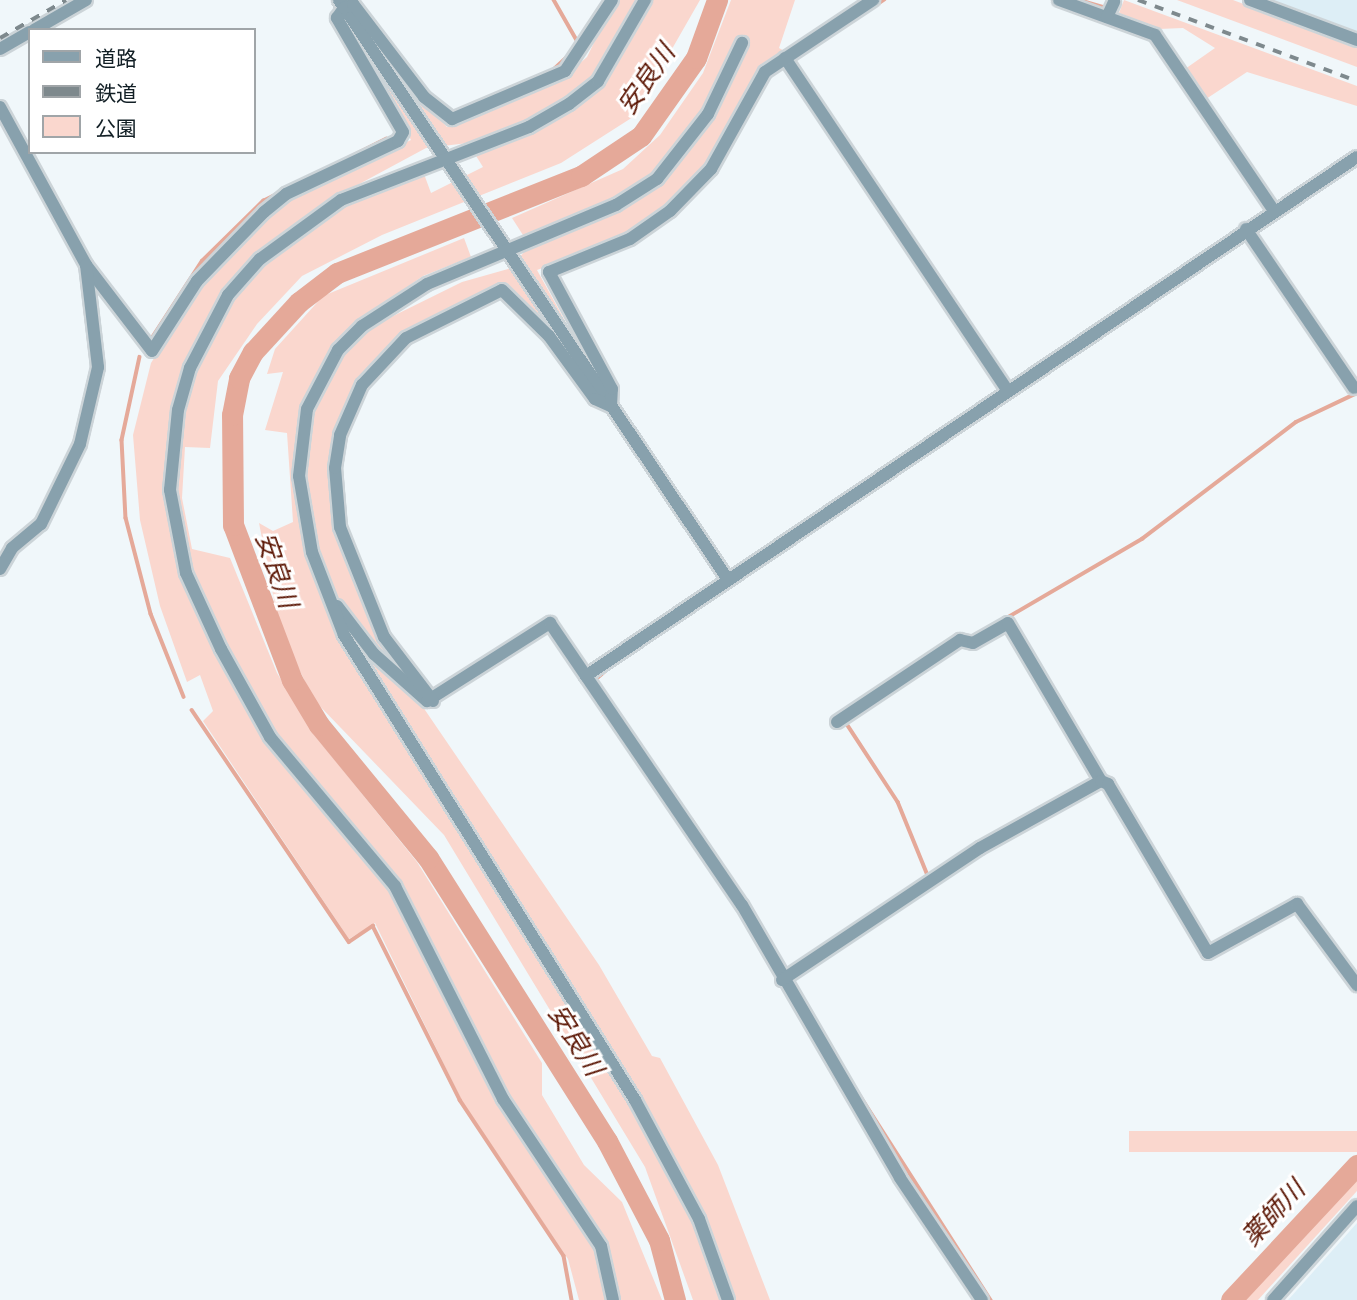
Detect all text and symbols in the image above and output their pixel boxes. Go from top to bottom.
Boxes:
legend [28,28,256,154]
water label: 安良川 [611,38,681,120]
text: 道路 [95,46,137,71]
text: 鉄道 [95,81,137,106]
text: 公園 [95,116,137,141]
water label: 安良川 [250,528,304,612]
water label: 安良川 [542,999,610,1081]
water label: 薬師川 [1235,1174,1311,1252]

